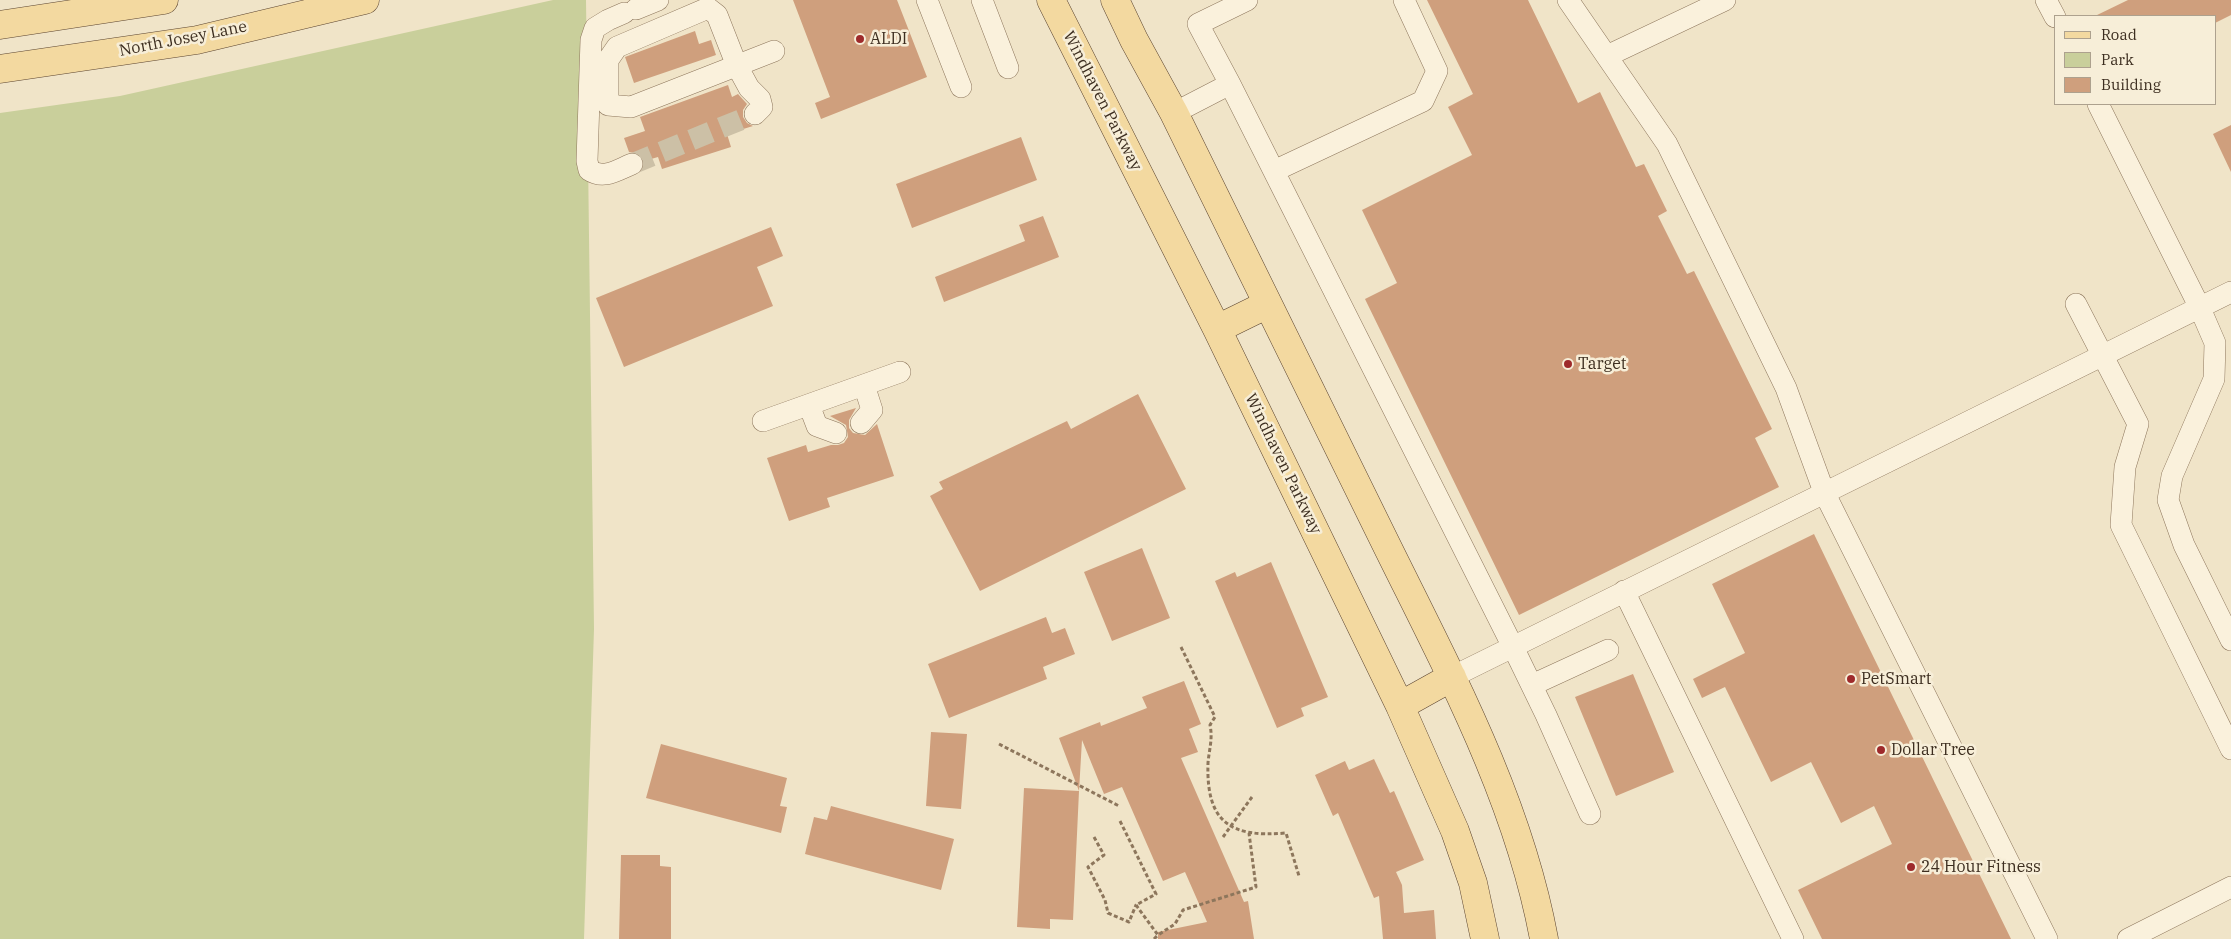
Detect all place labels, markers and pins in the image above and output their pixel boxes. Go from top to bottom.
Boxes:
place label: ALDI [870,29,907,49]
marker: ALDI [854,33,866,45]
place label: Target [1578,354,1626,374]
marker: Target [1562,358,1574,370]
place label: PetSmart [1861,669,1932,689]
marker: PetSmart [1845,673,1857,685]
place label: Dollar Tree [1891,740,1975,760]
marker: Dollar Tree [1875,744,1887,756]
place label: 24 Hour Fitness [1921,857,2041,877]
marker: 24 Hour Fitness [1905,861,1917,873]

